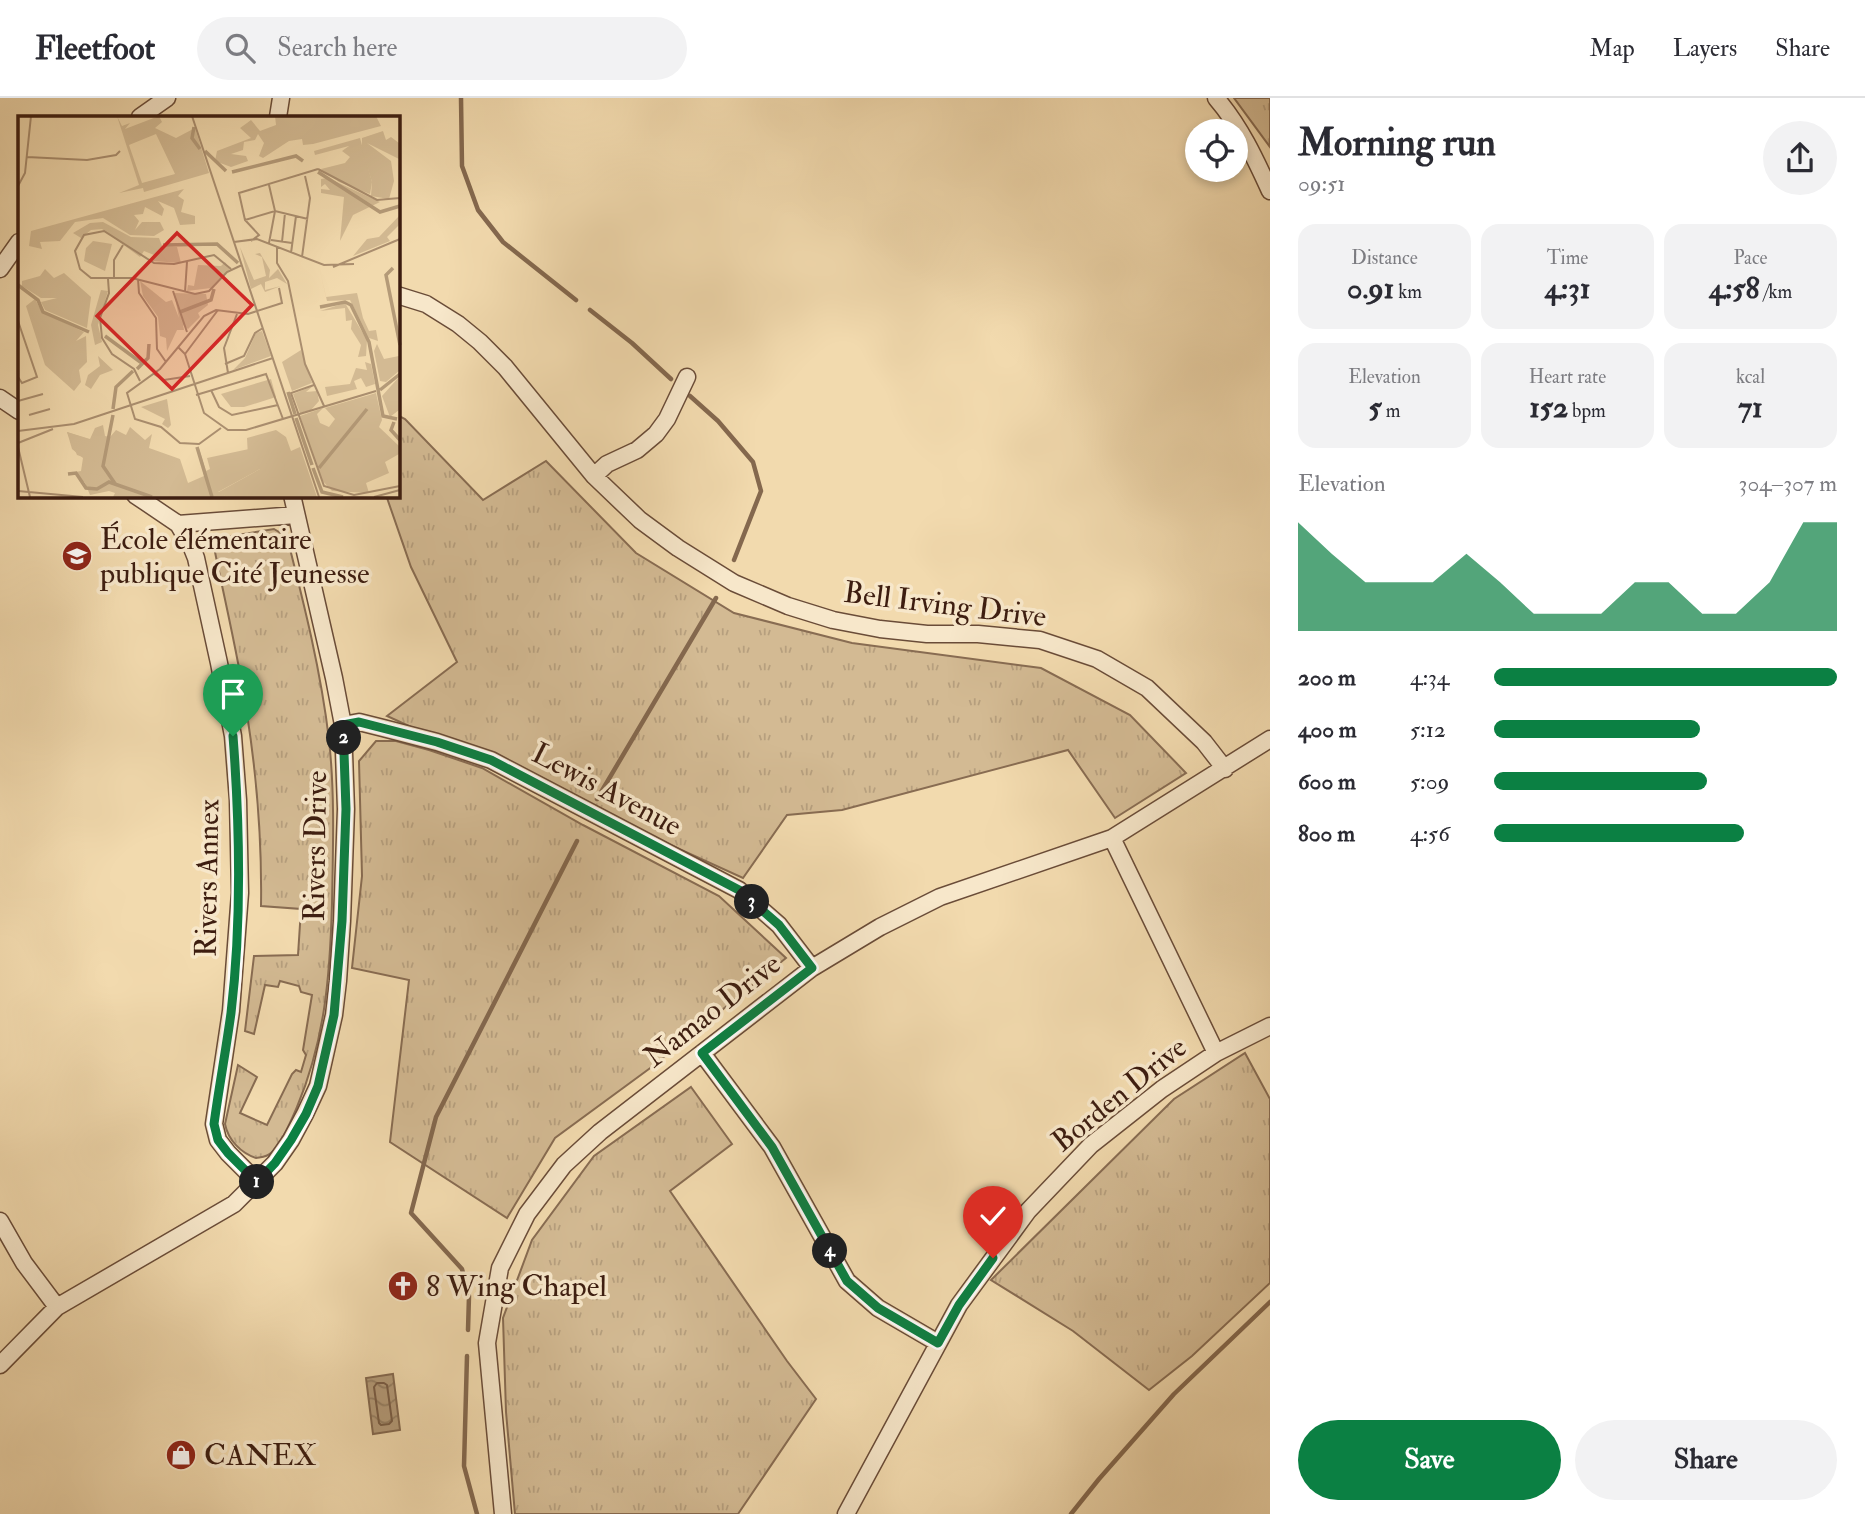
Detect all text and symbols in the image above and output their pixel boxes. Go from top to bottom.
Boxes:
search box [197,17,687,80]
text: Fleetfoot [35,28,155,69]
icon: search [221,29,259,67]
text: Search here [277,32,397,64]
text: Map [1590,33,1635,64]
text: Layers [1673,33,1737,64]
text: Share [1775,33,1830,64]
inset map [18,116,399,497]
map controls [1185,119,1248,182]
button: locate [1185,119,1248,182]
text: Morning run [1298,119,1496,167]
button: share [1763,121,1837,195]
text: 09:51 [1298,169,1346,198]
text: Distance [1351,246,1418,270]
text: Time [1547,246,1588,270]
text: Pace [1733,246,1768,270]
text: 0.91 [1347,270,1394,307]
text: 4:31 [1545,270,1590,307]
text: 4:58 [1709,270,1760,307]
text: km [1394,280,1422,304]
text: /km [1760,280,1792,304]
text: Elevation [1348,365,1421,389]
text: Heart rate [1529,365,1606,389]
text: kcal [1736,365,1765,389]
text: 5 [1369,389,1382,426]
text: 152 [1529,389,1568,426]
text: 71 [1738,389,1763,426]
text: m [1382,399,1400,423]
text: bpm [1568,399,1606,423]
text: Elevation [1298,469,1386,498]
text: 304–307 m [1739,469,1837,498]
place label: École élémentaire publique Cité Jeunesse [99,520,370,592]
school or university icon: École élémentaire publique Cité Jeunesse [60,539,94,573]
street label: Bell Irving Drive [842,574,1048,635]
text: 200 m [1298,663,1356,692]
text: 4:34 [1410,663,1449,692]
pin [203,664,263,736]
icon: arrive [214,675,252,713]
text: 400 m [1298,715,1357,744]
text: 5:12 [1410,715,1446,744]
pin: 2 [326,720,362,756]
text: 2 [339,725,348,749]
street label: Lewis Avenue [526,735,688,844]
text: 600 m [1298,767,1356,796]
text: 5:09 [1410,767,1449,796]
street label: Rivers Drive [296,770,335,922]
street label: Rivers Annex [188,799,227,957]
text: 800 m [1298,819,1355,848]
text: 4:56 [1410,819,1450,848]
pin: 3 [734,884,770,920]
text: 3 [748,889,755,913]
street label: Namao Drive [636,945,788,1075]
street label: Borden Drive [1044,1029,1194,1160]
pin: 1 [240,1164,274,1200]
text: 1 [253,1169,260,1193]
pin [963,1186,1023,1258]
icon: check [974,1197,1012,1235]
pin: 4 [812,1234,848,1268]
text: 4 [824,1238,835,1262]
place label: 8 Wing Chapel [426,1268,607,1305]
church icon: 8 Wing Chapel [386,1269,420,1303]
button: Save [1298,1420,1561,1500]
button: Share [1575,1420,1837,1500]
place label: CANEX [204,1437,317,1474]
shop icon: CANEX [164,1438,198,1472]

